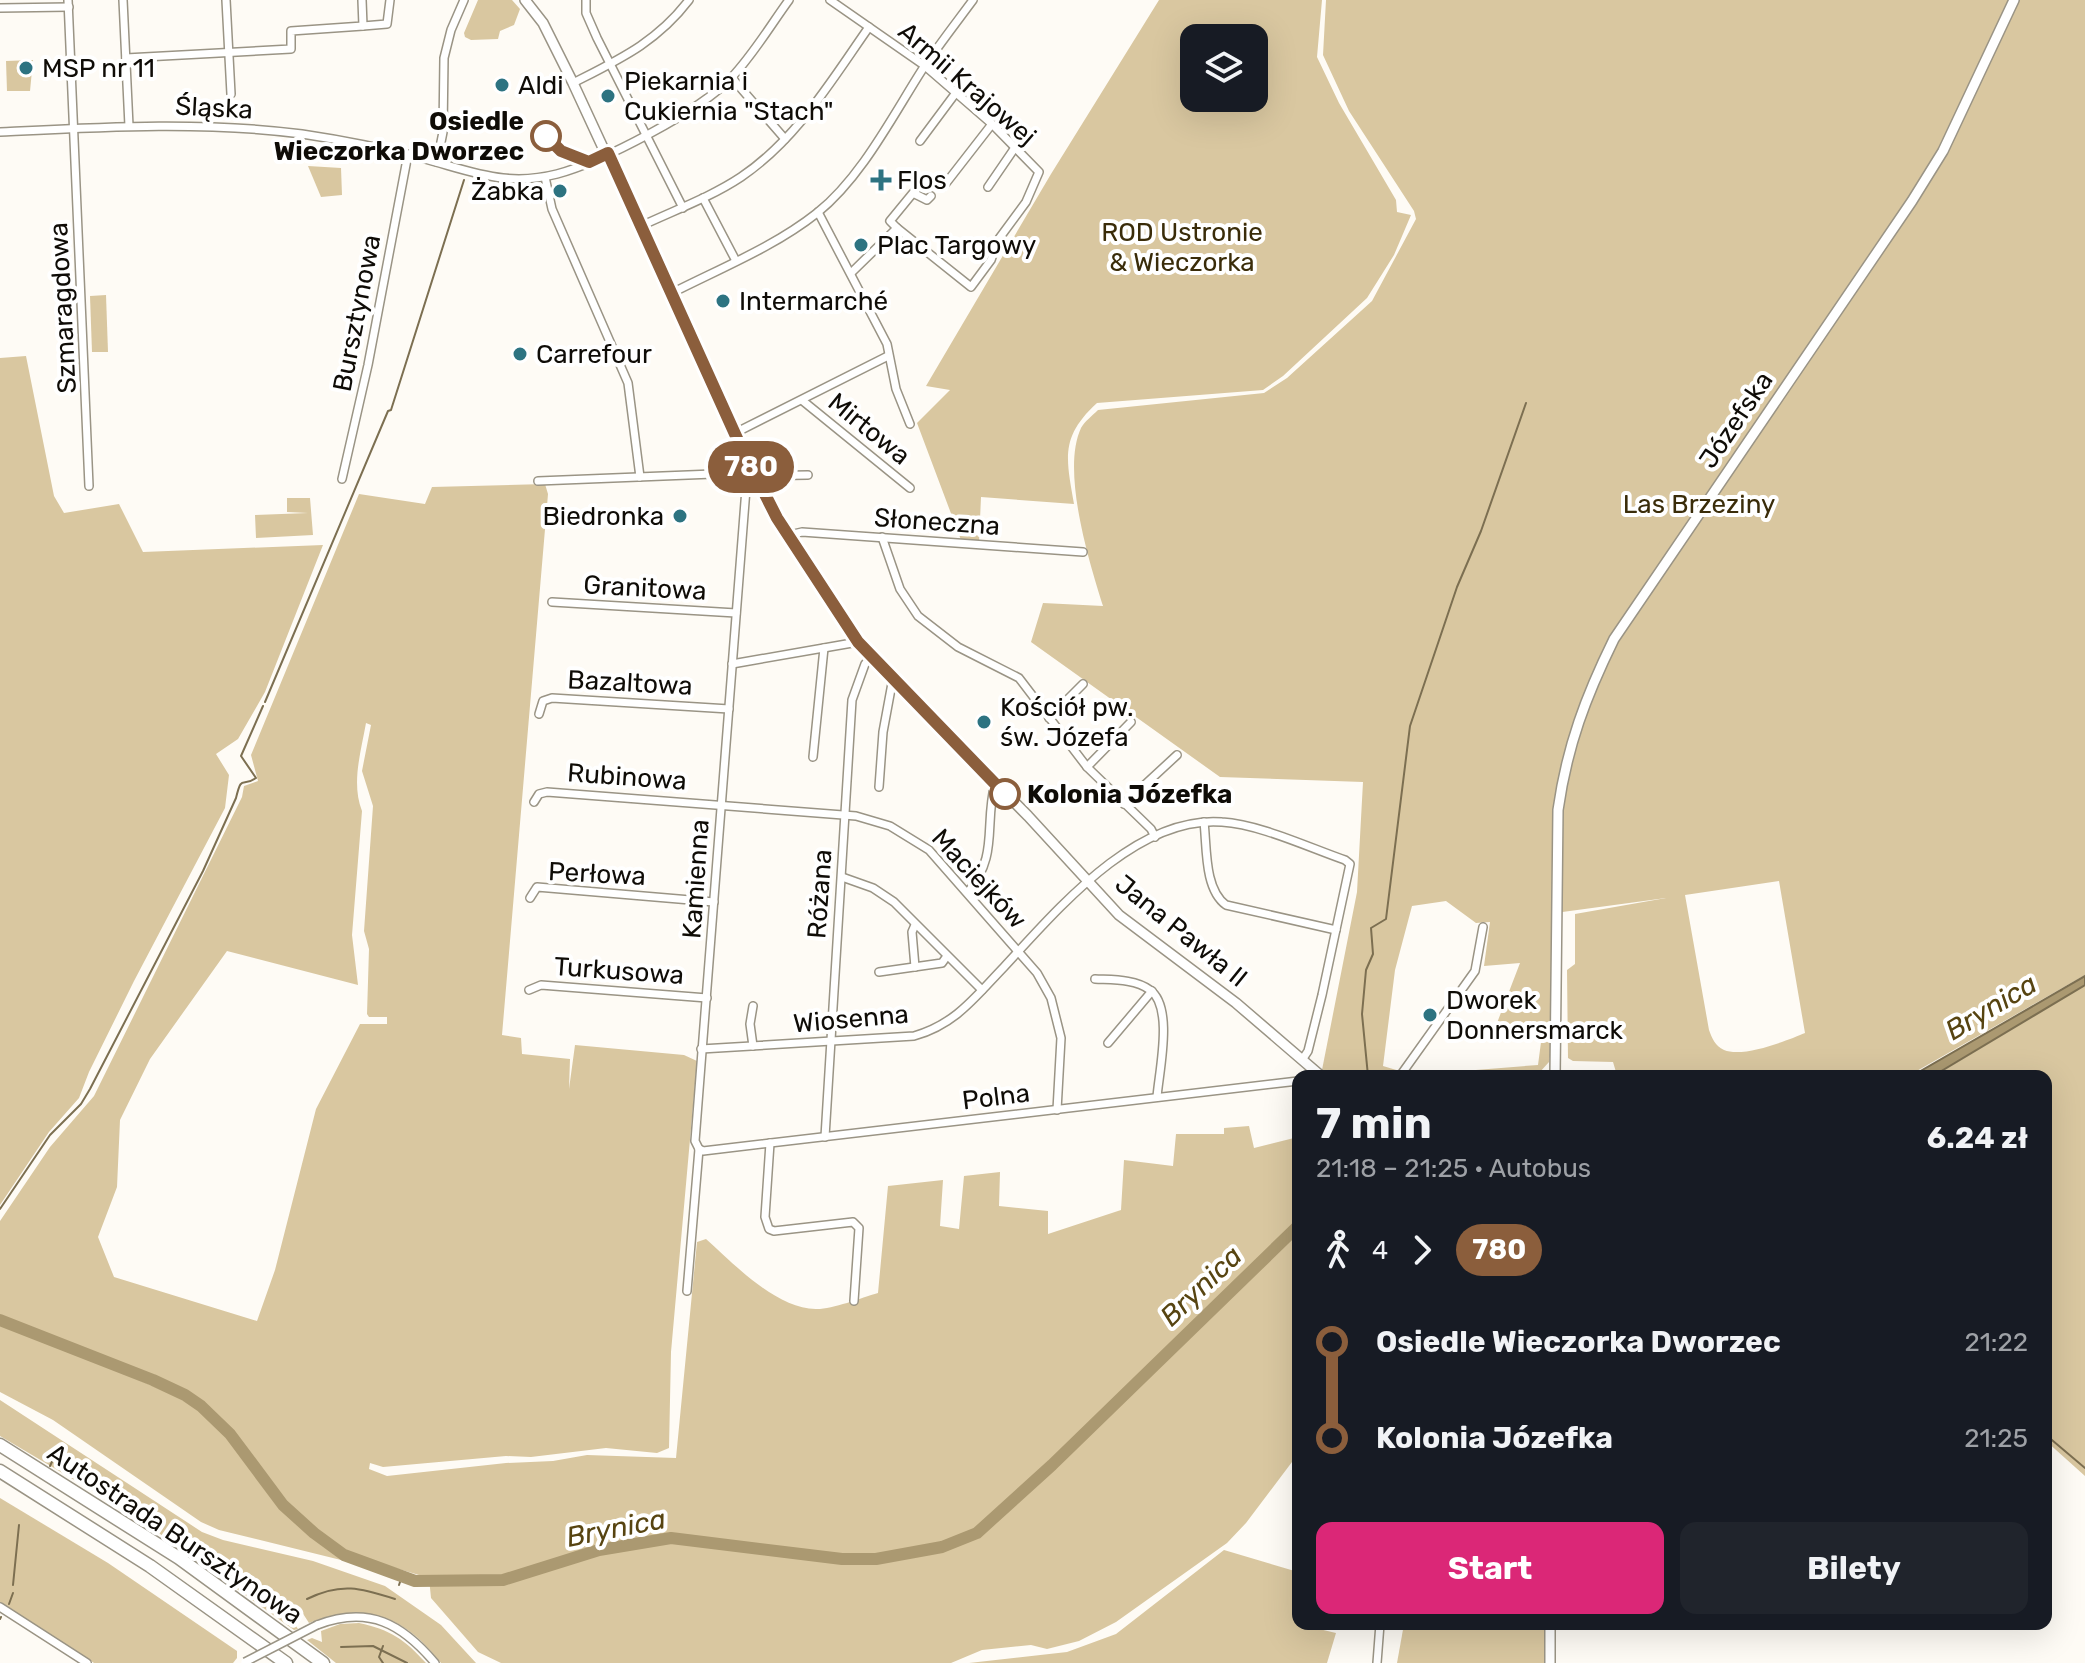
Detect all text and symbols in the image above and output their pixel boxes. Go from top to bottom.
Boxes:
street label: Armii Krajowej [892,16,1042,152]
map controls [1180,24,1268,112]
button: layers [1180,24,1268,112]
place label: MSP nr 11 [42,53,155,84]
marker: MSP nr 11 [17,59,35,77]
place label: Piekarnia i Cukiernia "Stach" [624,66,833,127]
place label: Aldi [518,70,564,101]
marker: Aldi [493,76,511,94]
marker: Piekarnia i Cukiernia "Stach" [599,87,617,105]
street label: Śląska [174,90,254,126]
place label: Osiedle Wieczorka Dworzec [274,106,524,167]
marker: Osiedle Wieczorka Dworzec [531,121,561,151]
place label: Flos [897,165,947,196]
marker: Flos [872,171,890,189]
place label: Żabka [471,176,544,207]
marker: Żabka [551,182,569,200]
park label: ROD Ustronie & Wieczorka [1101,217,1263,278]
street label: Szmaragdowa [43,222,83,394]
place label: Plac Targowy [877,230,1036,261]
street label: Bursztynowa [327,232,387,394]
marker: Plac Targowy [852,236,870,254]
place label: Intermarché [739,286,888,317]
marker: Intermarché [714,292,732,310]
place label: Carrefour [536,339,652,370]
marker: Carrefour [511,345,529,363]
street label: Józefska [1693,366,1779,474]
street label: Mirtowa [822,387,916,471]
line badge: 780 [705,441,797,493]
text: 780 [724,450,778,483]
park label: Las Brzeziny [1623,489,1775,520]
place label: Biedronka [543,501,664,532]
street label: Słoneczna [873,502,1001,542]
marker: Biedronka [671,507,689,525]
street label: Granitowa [583,569,707,607]
street label: Bazaltowa [567,664,693,702]
place label: Kościół pw. św. Józefa [1000,692,1134,753]
marker: Kościół pw. św. Józefa [975,713,993,731]
street label: Rubinowa [566,757,688,797]
marker: Kolonia Józefka [990,779,1020,809]
place label: Kolonia Józefka [1027,779,1232,810]
street label: Kamienna [676,818,716,940]
street label: Maciejków [925,823,1033,935]
street label: Różana [801,848,839,940]
street label: Perłowa [547,856,647,892]
street label: Jana Pawła II [1109,868,1253,994]
street label: Turkusowa [553,951,685,991]
water label: Brynica [1939,967,2043,1047]
place label: Dworek Donnersmarck [1446,985,1623,1046]
street label: Wiosenna [792,999,910,1039]
marker: Dworek Donnersmarck [1421,1006,1439,1024]
street label: Polna [960,1077,1032,1117]
text: 7 min [1316,1097,1432,1149]
text: 6.24 zł [1927,1120,2028,1156]
text: 21:18 – 21:25 · Autobus [1316,1153,1591,1184]
icon: walk [1316,1228,1360,1272]
icon: forward [1400,1228,1444,1272]
text: 780 [1472,1233,1526,1266]
text: 4 [1372,1235,1388,1266]
water label: Brynica [1153,1239,1249,1333]
text: Osiedle Wieczorka Dworzec [1376,1324,1781,1360]
text: 21:22 [1964,1327,2028,1358]
text: Kolonia Józefka [1376,1420,1613,1456]
text: 21:25 [1964,1423,2028,1454]
street label: Autostrada Bursztynowa [42,1437,308,1631]
water label: Brynica [563,1502,669,1554]
button: Start [1316,1522,1664,1614]
button: Bilety [1680,1522,2028,1614]

